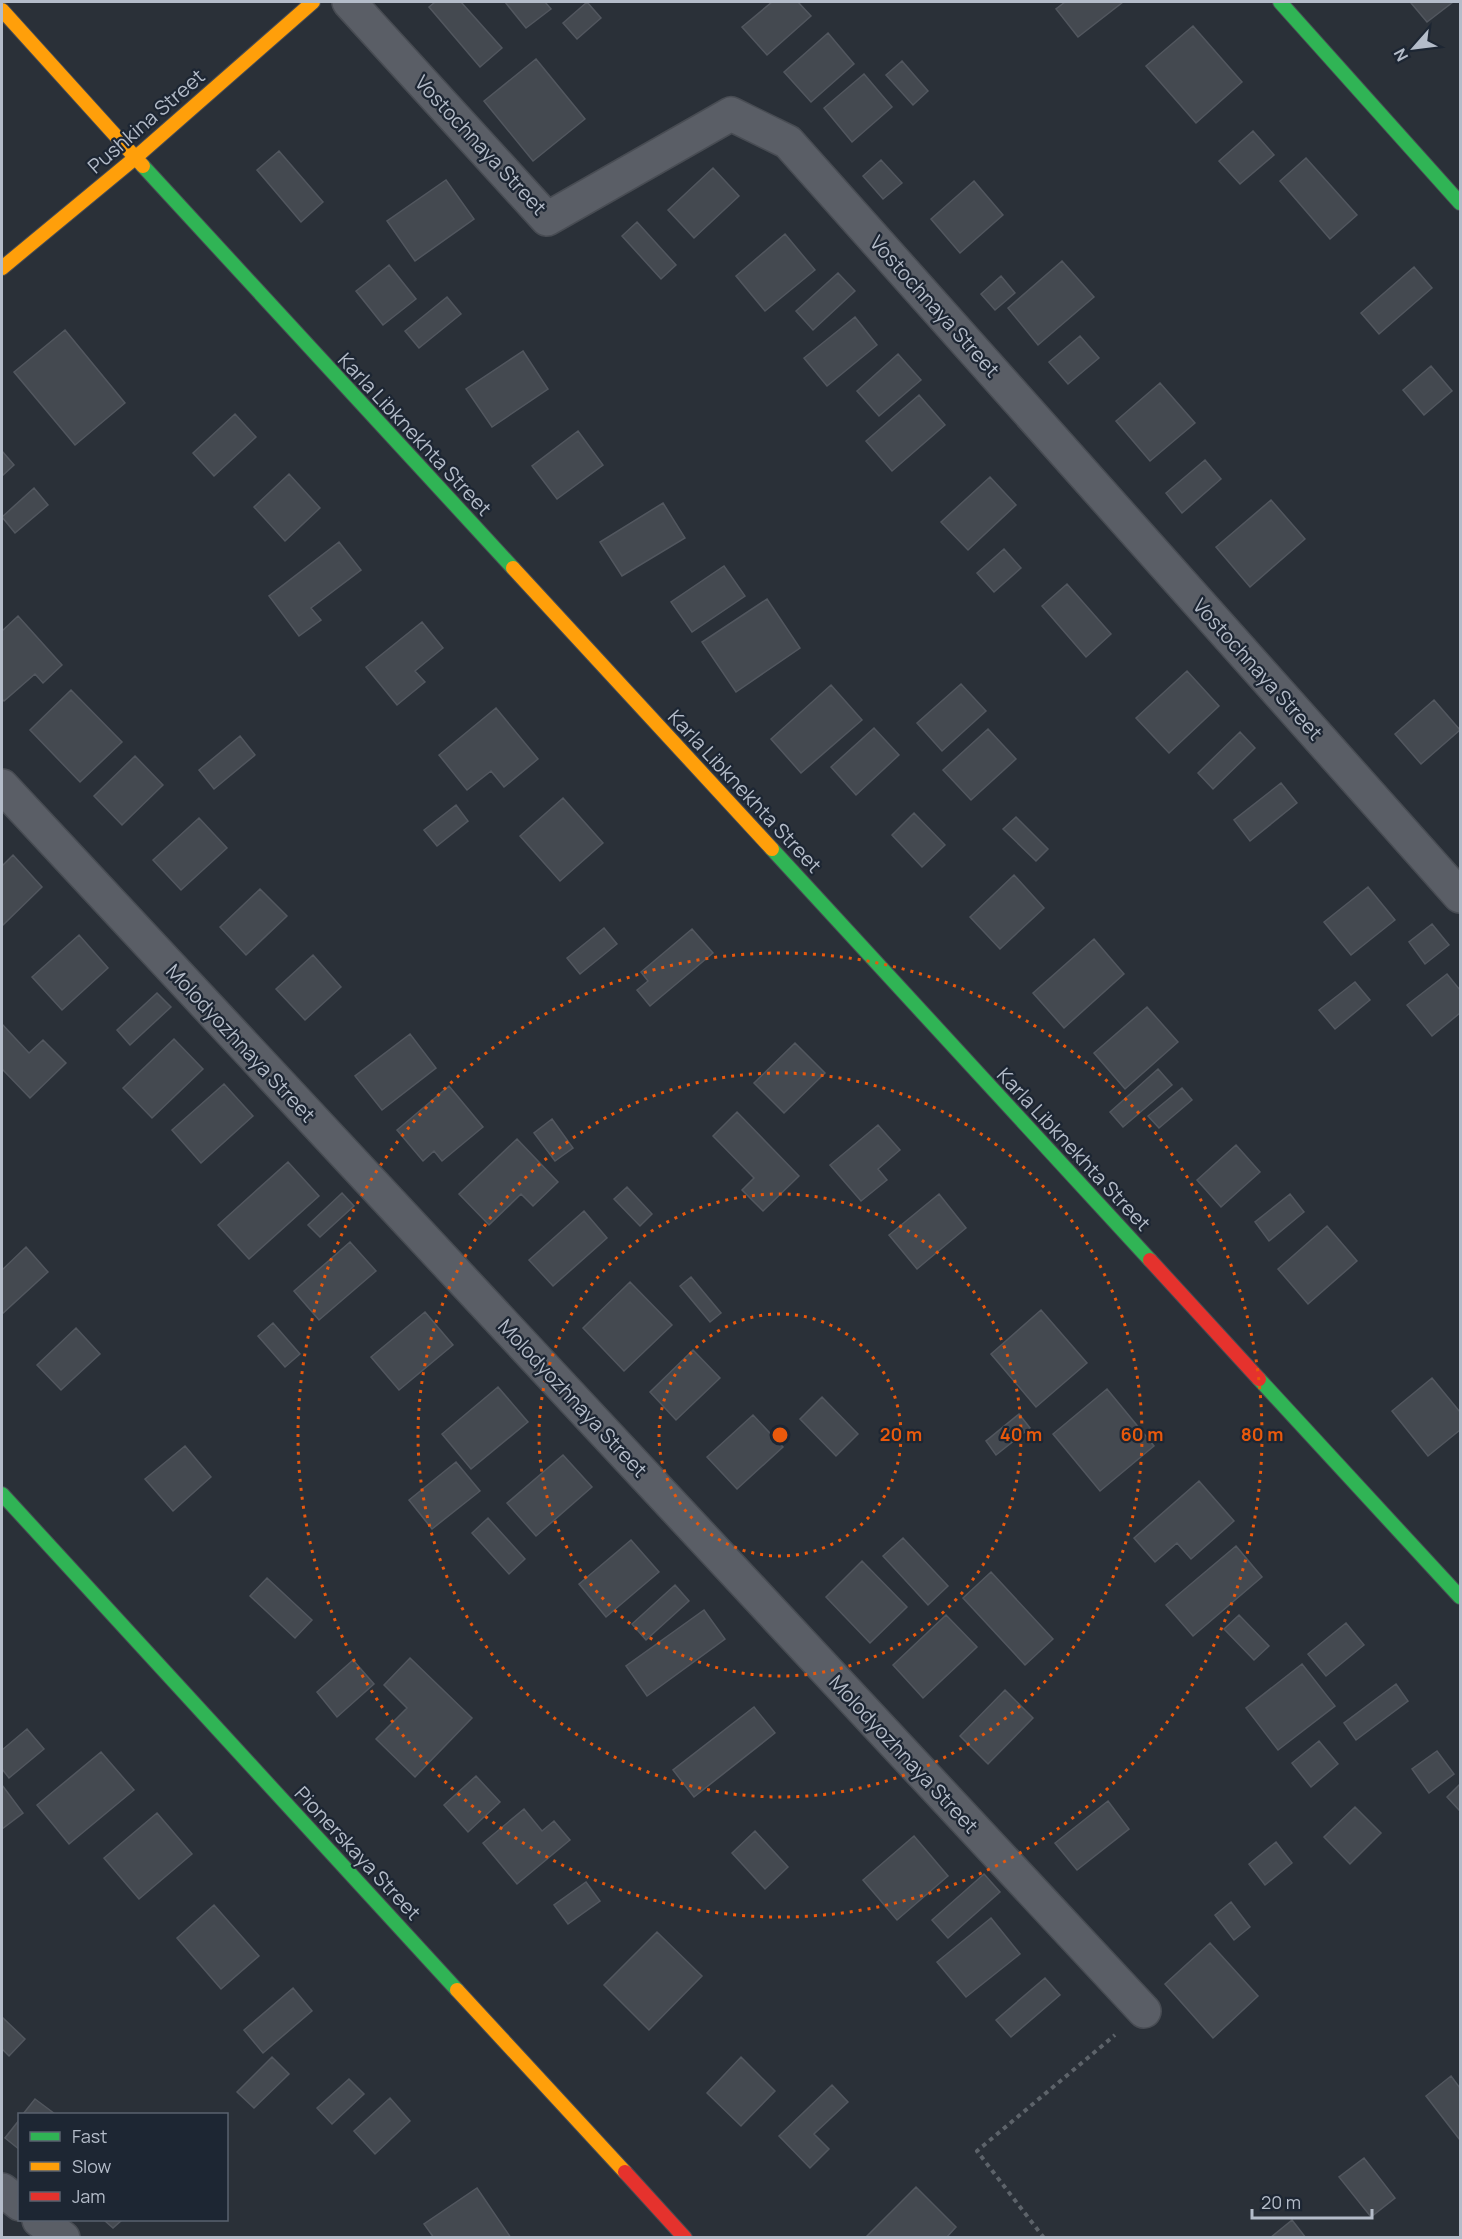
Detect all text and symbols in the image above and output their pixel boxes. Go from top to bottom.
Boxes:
north arrow [1384,18,1444,78]
text: N [1388,45,1413,65]
street label: Pushkina Street [82,63,210,179]
street label: Vostochnaya Street [409,69,553,221]
street label: Vostochnaya Street [864,229,1006,383]
street label: Karla Libknekhta Street [332,347,498,521]
street label: Vostochnaya Street [1187,592,1329,746]
street label: Karla Libknekhta Street [662,704,828,878]
street label: Molodyozhnaya Street [160,958,322,1128]
street label: Karla Libknekhta Street [991,1062,1157,1236]
street label: Molodyozhnaya Street [492,1313,654,1483]
text: 20 m [880,1422,922,1446]
text: 40 m [1000,1422,1042,1446]
text: 60 m [1121,1422,1163,1446]
text: 80 m [1241,1422,1283,1446]
centre of rings [770,1425,790,1445]
street label: Molodyozhnaya Street [823,1669,985,1839]
street label: Pionerskaya Street [289,1780,427,1926]
legend [18,2113,228,2221]
text: Fast [72,2124,107,2148]
text: Slow [72,2154,112,2178]
scale bar [1252,2182,1372,2220]
text: Jam [72,2184,106,2208]
text: 20 m [1261,2190,1301,2214]

